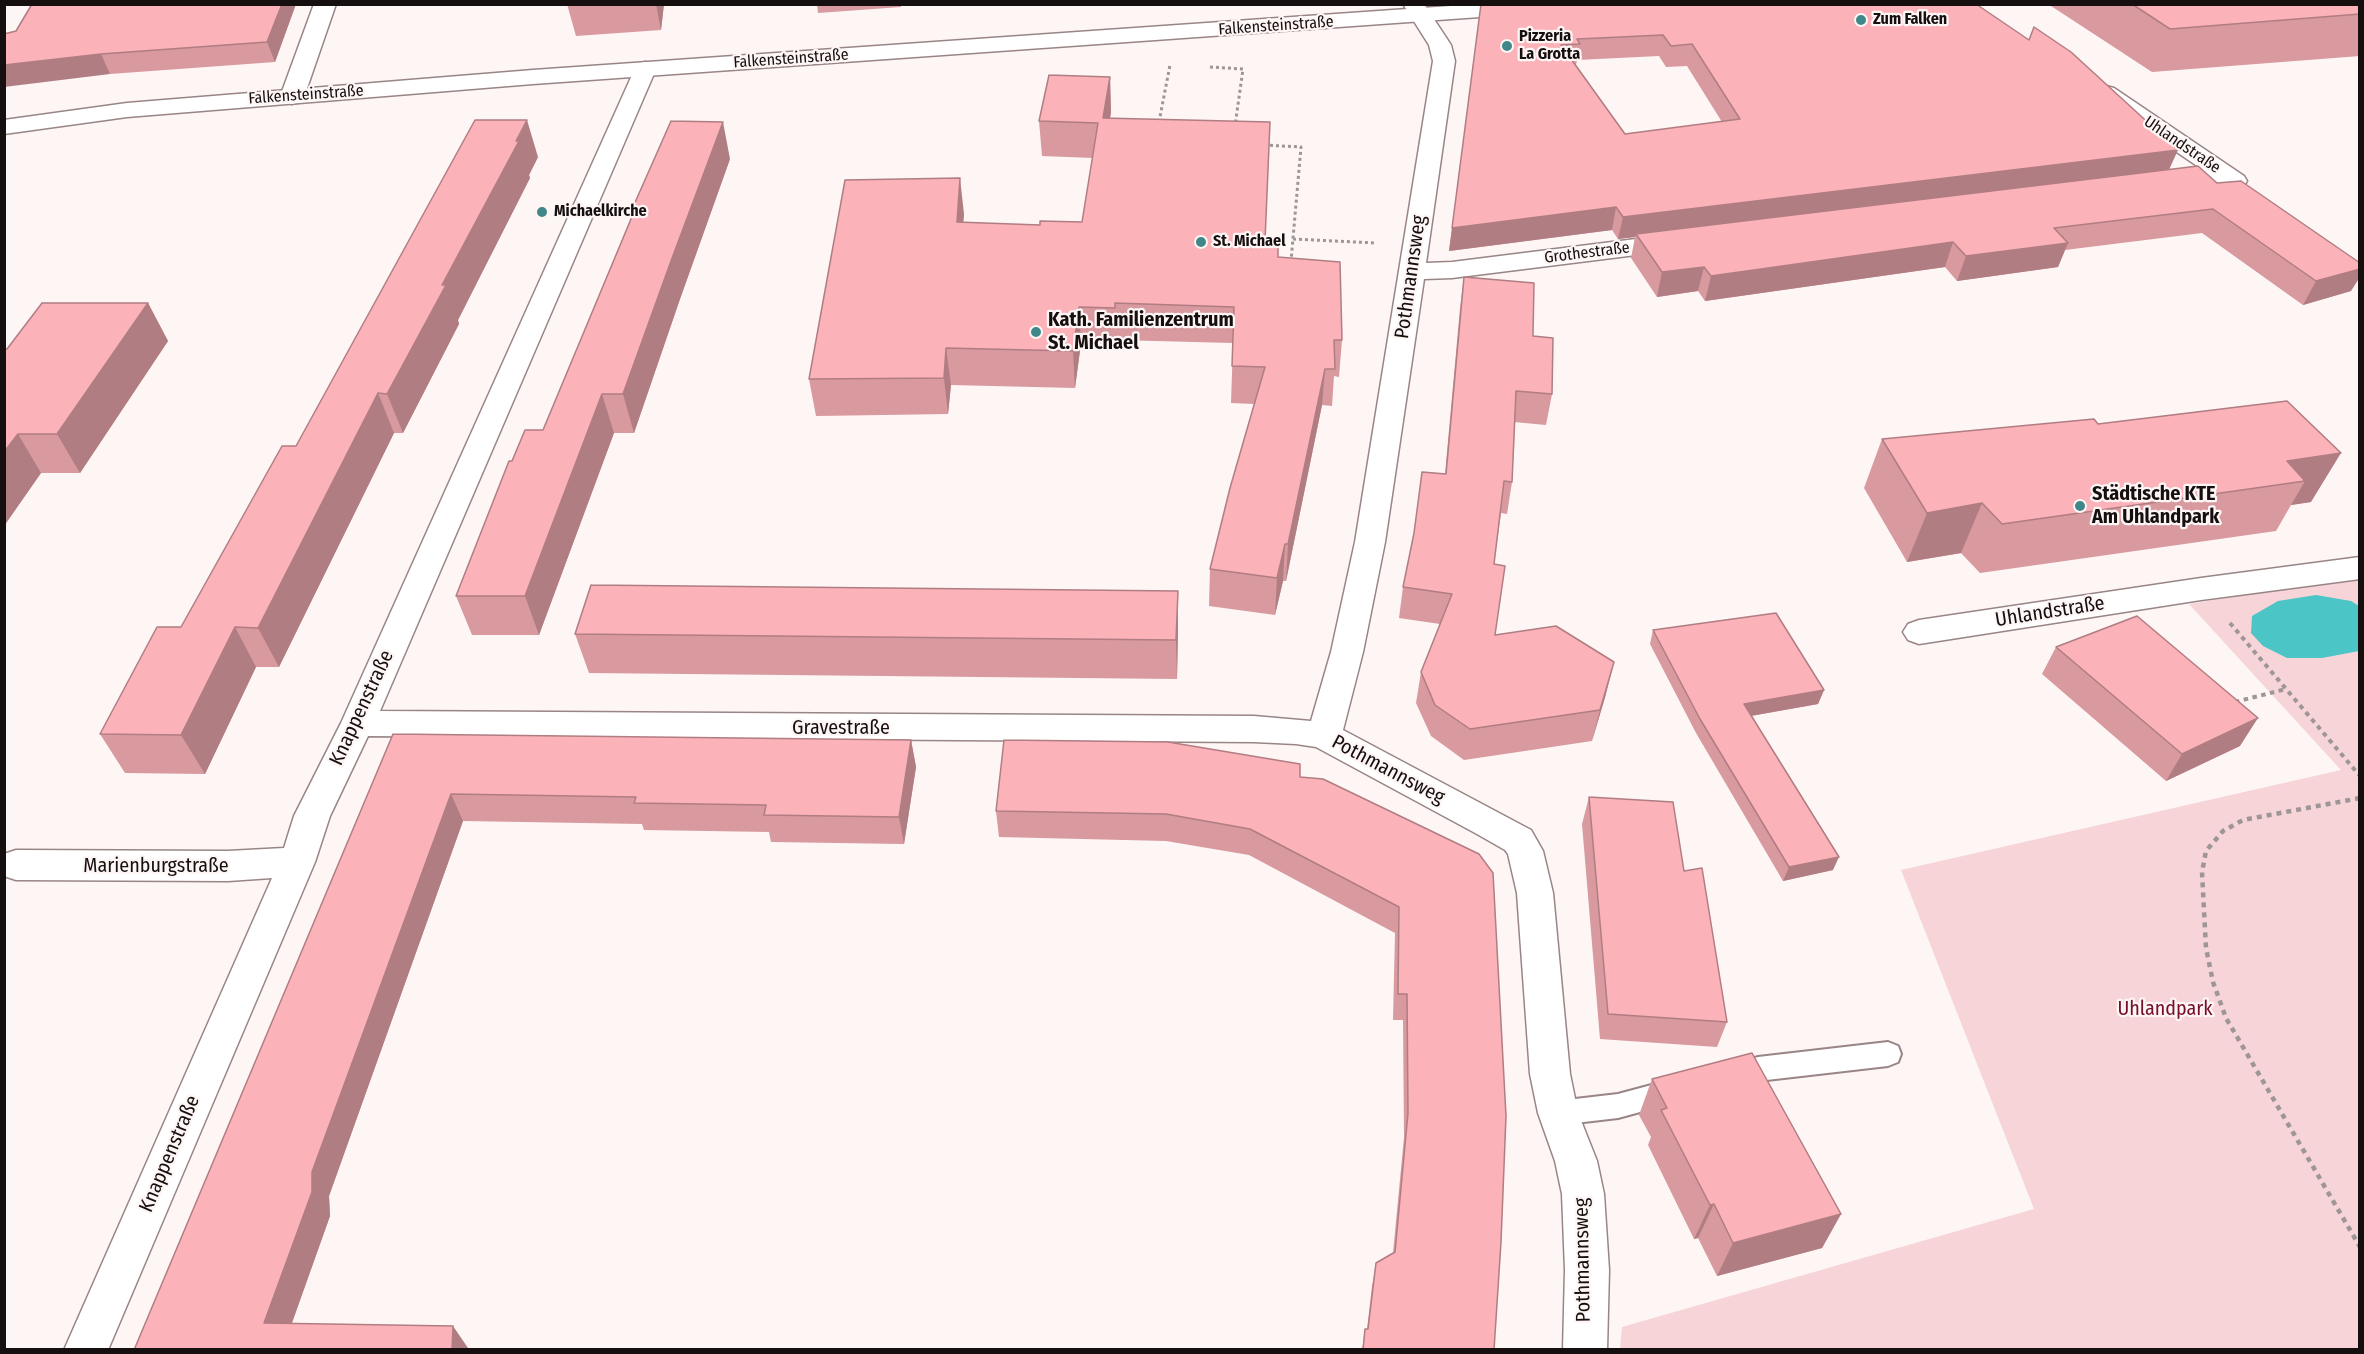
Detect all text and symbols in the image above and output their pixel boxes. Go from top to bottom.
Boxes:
place label: Zum Falken [1873,10,1947,30]
street label: Falkensteinstraße [1218,12,1334,40]
marker: Zum Falken [1854,13,1868,27]
place label: Pizzeria La Grotta [1519,27,1580,65]
marker: Pizzeria La Grotta [1500,39,1514,53]
street label: Falkensteinstraße [733,45,849,73]
street label: Falkensteinstraße [248,81,364,109]
street label: Uhlandstraße [2140,112,2224,178]
place label: Michaelkirche [554,202,647,222]
marker: Michaelkirche [535,205,549,219]
street label: Pothmannsweg [1390,214,1432,340]
place label: St. Michael [1213,232,1286,252]
marker: St. Michael [1194,235,1208,249]
street label: Grothestraße [1543,238,1631,268]
place label: Kath. Familienzentrum St. Michael [1048,308,1234,355]
marker: Kath. Familienzentrum St. Michael [1029,325,1043,339]
place label: Städtische KTE Am Uhlandpark [2092,482,2219,529]
marker: Städtische KTE Am Uhlandpark [2073,499,2087,513]
street label: Uhlandstraße [1994,592,2106,632]
street label: Knappenstraße [325,647,399,769]
street label: Gravestraße [792,716,890,740]
street label: Pothmannsweg [1327,730,1449,810]
street label: Marienburgstraße [83,854,229,878]
park label: Uhlandpark [2117,997,2213,1021]
street label: Knappenstraße [135,1092,205,1216]
street label: Pothmannsweg [1570,1198,1596,1322]

